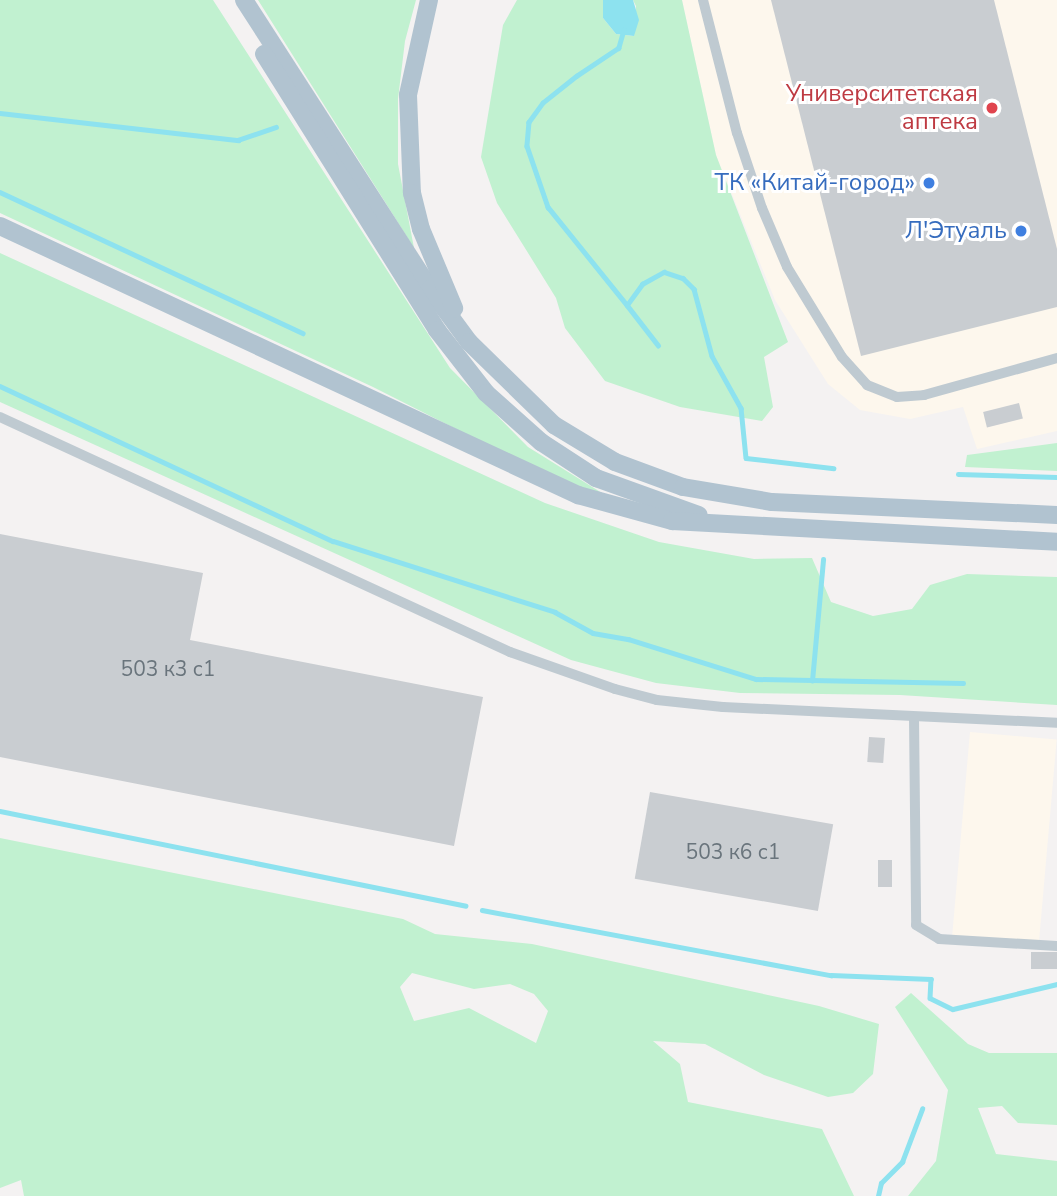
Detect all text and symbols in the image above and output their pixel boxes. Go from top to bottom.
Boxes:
place label: Университетская аптека [786,80,978,136]
marker: Университетская аптека [984,100,1000,116]
place label: ТК «Китай-город» [715,169,915,197]
marker: ТК «Китай-город» [921,175,937,191]
place label: Л'Этуаль [905,217,1007,245]
marker: Л'Этуаль [1013,223,1029,239]
house number: 503 к3 с1 [121,656,215,682]
house number: 503 к6 с1 [686,839,780,865]

